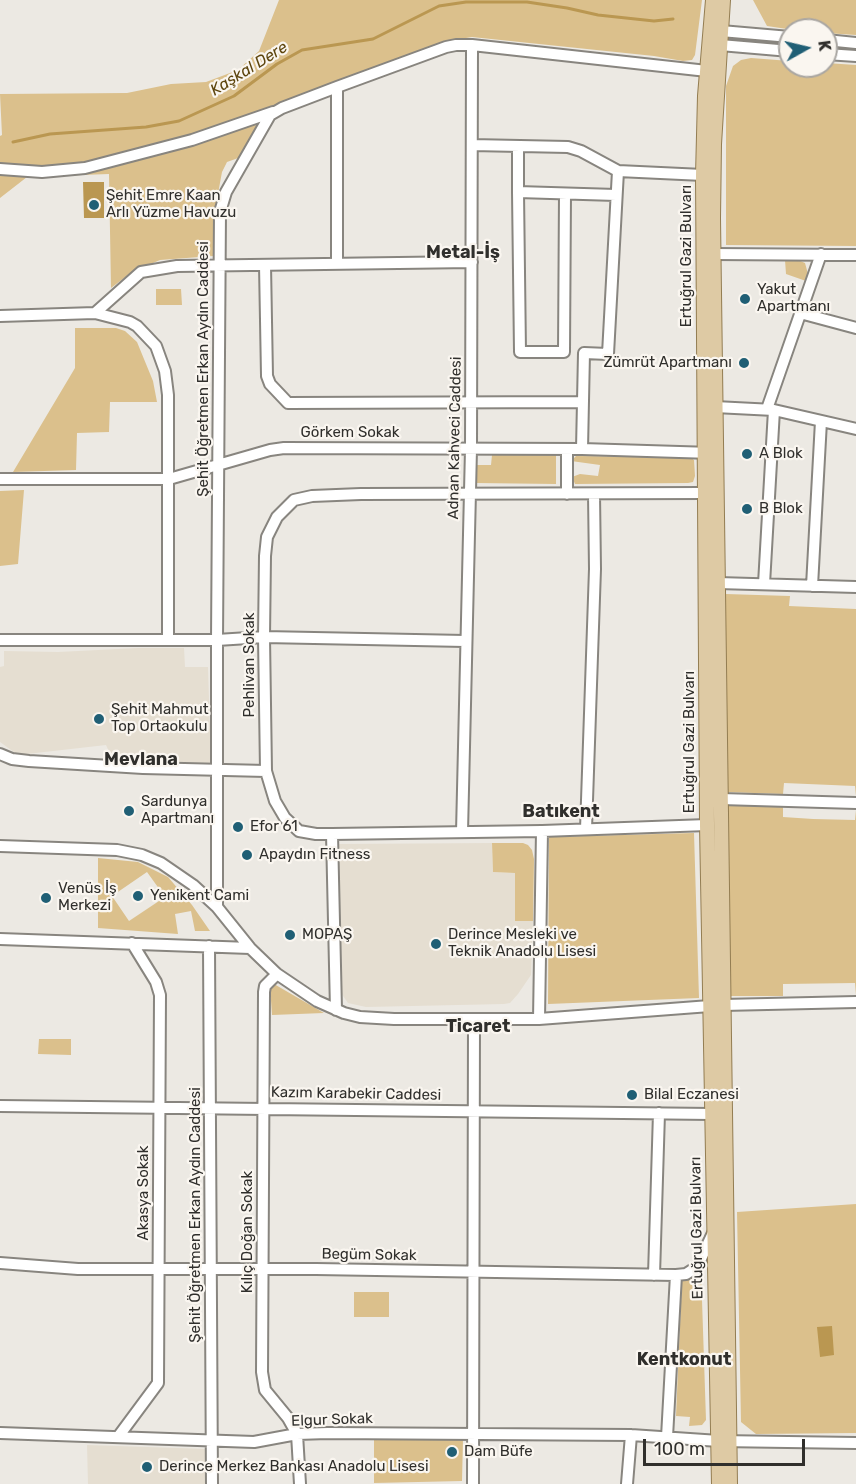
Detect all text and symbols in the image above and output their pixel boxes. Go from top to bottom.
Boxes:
north arrow [778,18,838,78]
water label: Kaşkal Dere [207,38,291,100]
text: K [814,39,834,52]
street label: Ertuğrul Gazi Bulvarı [678,185,696,327]
place label: Şehit Emre Kaan Arlı Yüzme Havuzu [106,187,236,222]
marker: Şehit Emre Kaan Arlı Yüzme Havuzu [87,198,101,212]
street label: Şehit Öğretmen Erkan Aydın Caddesi [195,241,213,497]
district label: Metal-İş [426,242,500,264]
place label: Yakut Apartmanı [757,281,830,316]
marker: Yakut Apartmanı [738,292,752,306]
place label: Zümrüt Apartmanı [603,354,732,372]
street label: Adnan Kahveci Caddesi [445,356,465,520]
marker: Zümrüt Apartmanı [737,356,751,370]
street label: Görkem Sokak [301,424,399,442]
place label: A Blok [759,445,803,463]
marker: A Blok [740,447,754,461]
place label: B Blok [759,500,803,518]
marker: B Blok [740,502,754,516]
street label: Pehlivan Sokak [241,613,259,717]
street label: Ertuğrul Gazi Bulvarı [681,671,699,813]
place label: Şehit Mahmut Top Ortaokulu [111,701,209,736]
marker: Şehit Mahmut Top Ortaokulu [92,712,106,726]
district label: Mevlana [104,749,178,771]
place label: Sardunya Apartmanı [141,793,214,828]
district label: Batıkent [522,801,600,823]
marker: Sardunya Apartmanı [122,804,136,818]
place label: Efor 61 [250,818,298,836]
marker: Efor 61 [231,820,245,834]
place label: Apaydın Fitness [259,846,370,864]
marker: Apaydın Fitness [240,848,254,862]
place label: Venüs İş Merkezi [58,880,117,915]
place label: Yenikent Cami [150,887,249,905]
marker: Yenikent Cami [131,889,145,903]
marker: Venüs İş Merkezi [39,891,53,905]
place label: MOPAŞ [302,926,352,944]
place label: Derince Mesleki ve Teknik Anadolu Lisesi [448,926,596,961]
marker: MOPAŞ [283,928,297,942]
marker: Derince Mesleki ve Teknik Anadolu Lisesi [429,937,443,951]
district label: Ticaret [446,1016,510,1038]
street label: Kazım Karabekir Caddesi [271,1084,441,1104]
place label: Bilal Eczanesi [644,1086,739,1104]
street label: Şehit Öğretmen Erkan Aydın Caddesi [187,1087,205,1343]
marker: Bilal Eczanesi [625,1088,639,1102]
street label: Akasya Sokak [135,1146,153,1240]
street label: Ertuğrul Gazi Bulvarı [687,1157,707,1299]
street label: Kılıç Doğan Sokak [239,1171,257,1293]
street label: Begüm Sokak [321,1245,417,1265]
district label: Kentkonut [637,1349,731,1371]
street label: Elgur Sokak [291,1410,373,1430]
scale bar [646,1427,808,1465]
text: 100 m [654,1438,705,1460]
place label: Dam Büfe [464,1443,533,1461]
marker: Dam Büfe [445,1445,459,1459]
place label: Derince Merkez Bankası Anadolu Lisesi [159,1458,429,1476]
marker: Derince Merkez Bankası Anadolu Lisesi [140,1460,154,1474]

